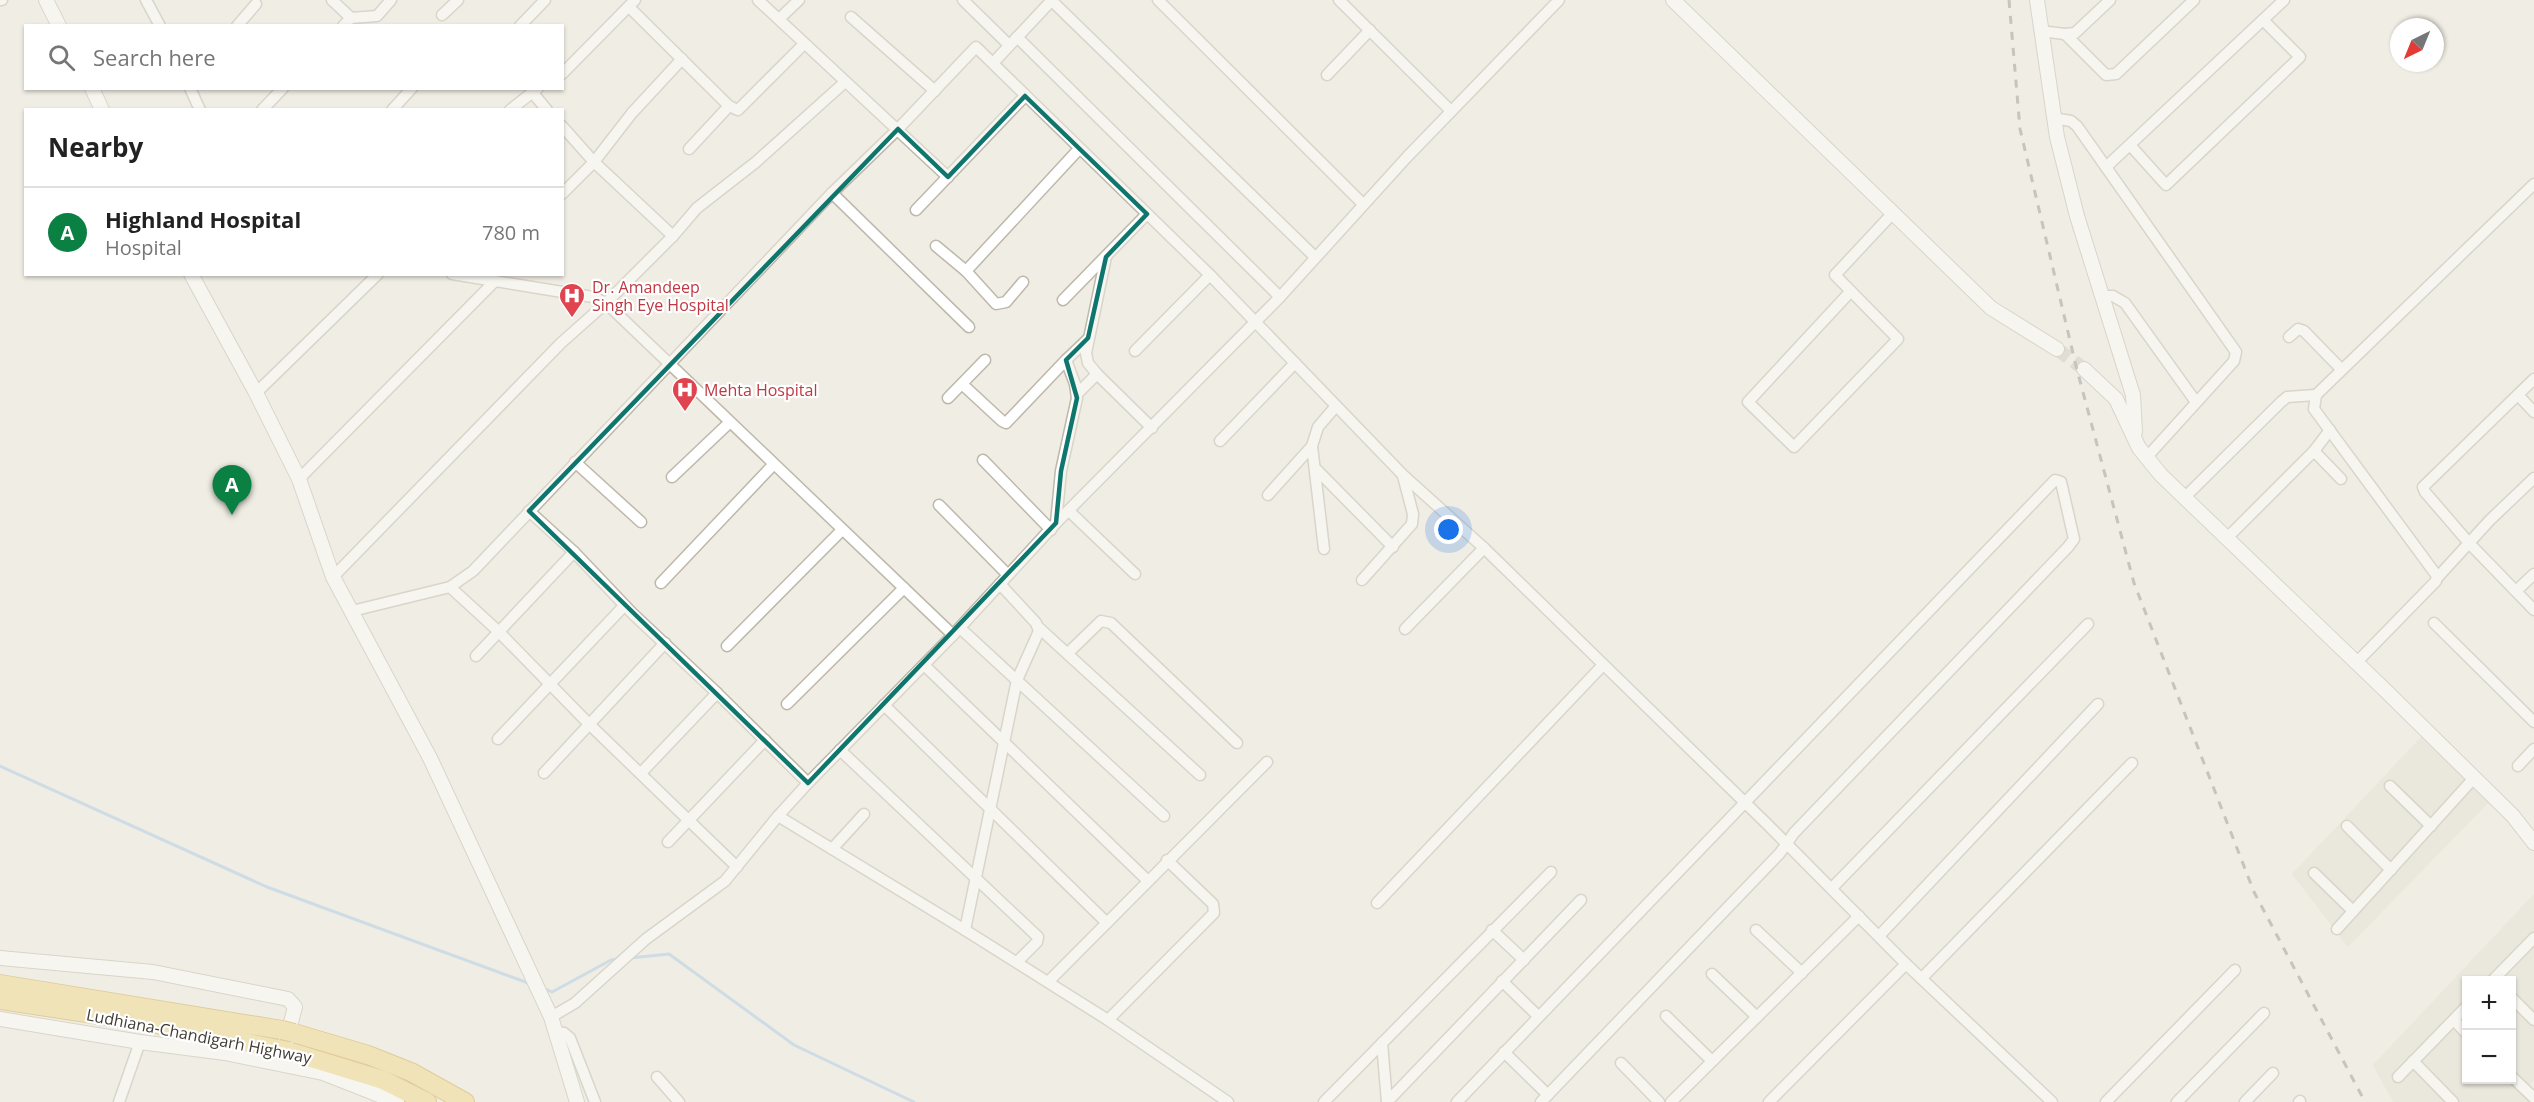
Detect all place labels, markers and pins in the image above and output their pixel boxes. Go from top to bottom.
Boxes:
place label: Dr. Amandeep Singh Eye Hospital [592,276,729,316]
hospital icon: Dr. Amandeep Singh Eye Hospital [557,281,587,319]
hospital icon: Mehta Hospital [670,375,700,413]
place label: Mehta Hospital [704,379,817,401]
pin: A [212,466,252,515]

